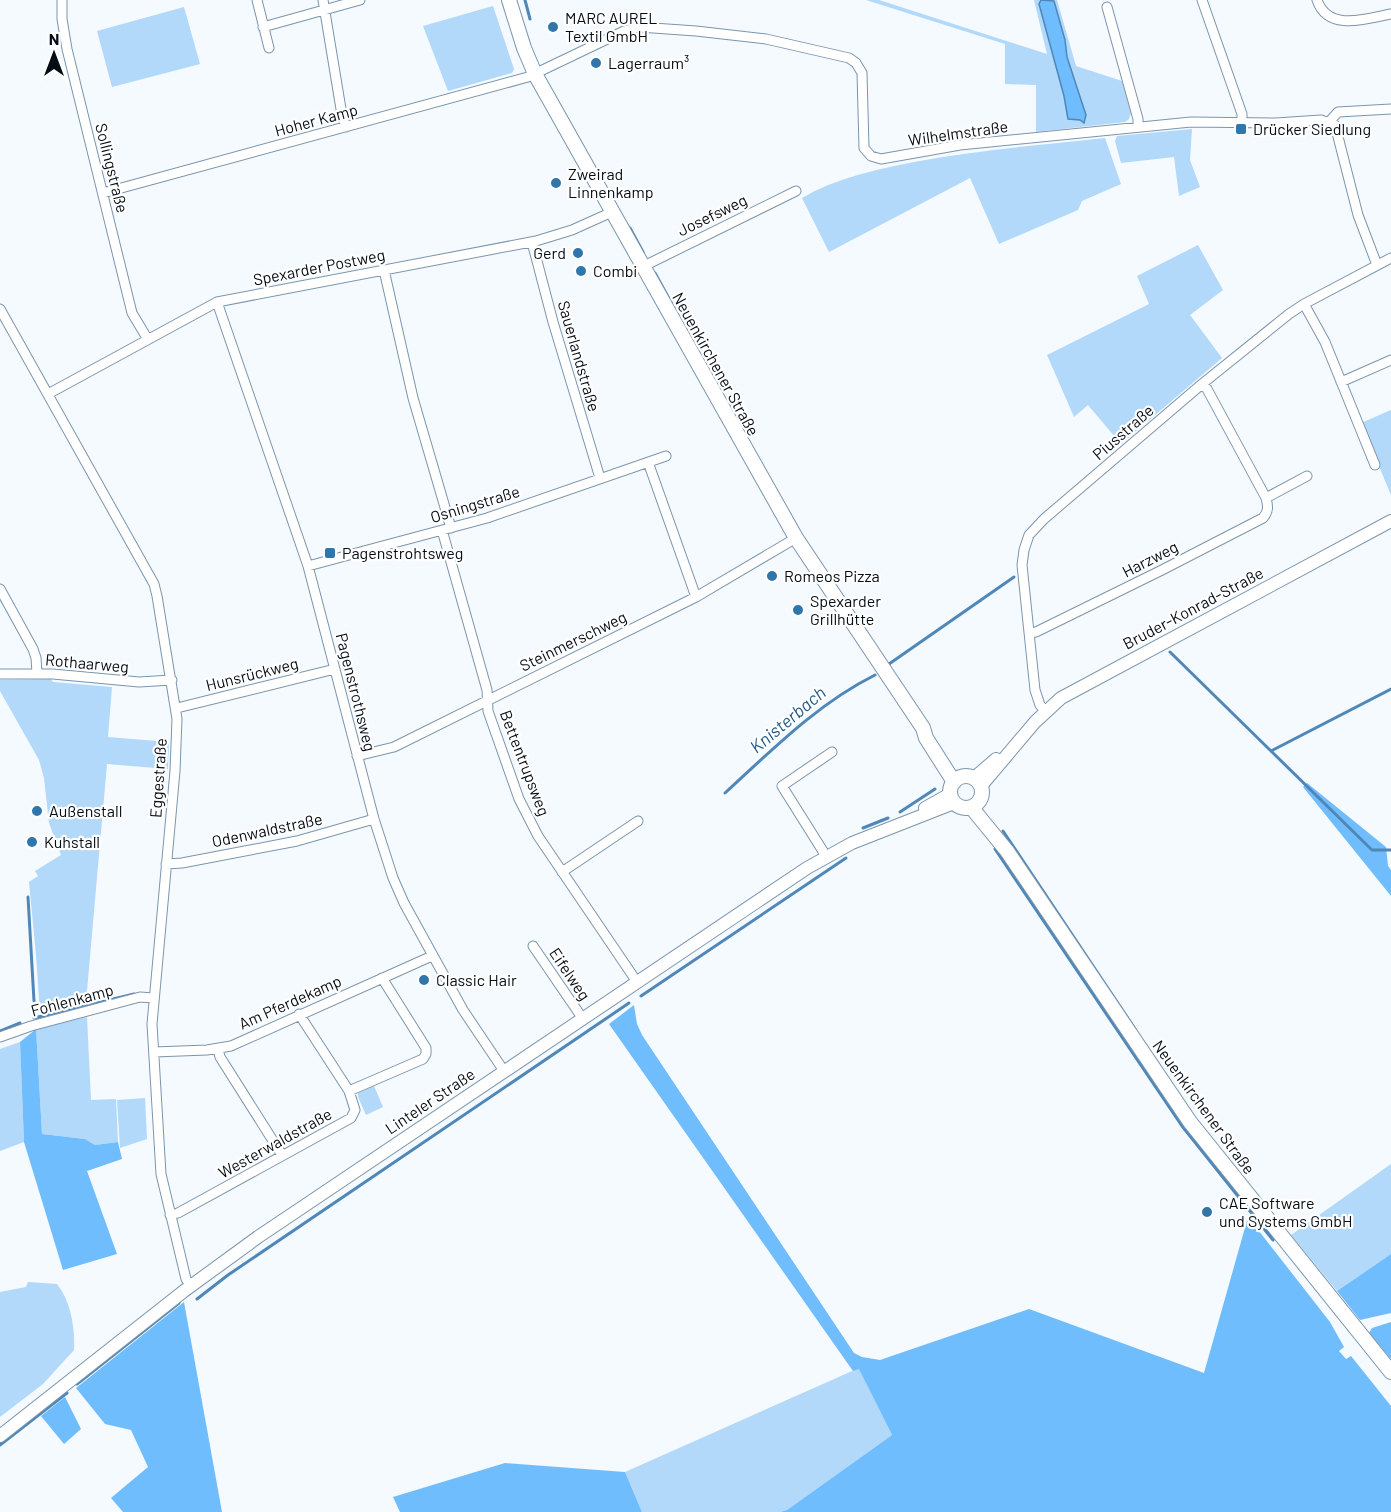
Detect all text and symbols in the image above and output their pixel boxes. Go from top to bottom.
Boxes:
place label: MARC AUREL Textil GmbH [565,8,657,45]
marker: MARC AUREL Textil GmbH [546,20,560,34]
north arrow [24,24,84,84]
text: N [49,29,59,48]
place label: Lagerraum³ [608,53,689,72]
marker: Lagerraum³ [589,56,603,70]
street label: Hoher Kamp [272,99,360,140]
street label: Wilhelmstraße [907,116,1009,149]
place label: Drücker Siedlung [1253,119,1371,138]
street label: Sollingstraße [92,121,133,215]
marker: Drücker Siedlung [1234,122,1248,136]
place label: Zweirad Linnenkamp [568,164,654,201]
marker: Zweirad Linnenkamp [549,176,563,190]
street label: Josefsweg [674,190,750,240]
place label: Gerd [533,243,566,262]
street label: Spexarder Postweg [251,244,386,289]
marker: Gerd [571,246,585,260]
place label: Combi [593,261,637,280]
marker: Combi [574,264,588,278]
street label: Neuenkirchener Straße [669,289,764,439]
street label: Sauerlandstraße [555,298,604,413]
street label: Piusstraße [1088,400,1157,463]
street label: Osningstraße [428,481,522,526]
street label: Harzweg [1119,536,1181,581]
place label: Pagenstrohtsweg [342,543,463,562]
marker: Pagenstrohtsweg [323,546,337,560]
street label: Bruder-Konrad-Straße [1119,563,1266,653]
place label: Romeos Pizza [784,566,880,585]
marker: Romeos Pizza [765,569,779,583]
place label: Spexarder Grillhütte [810,591,881,628]
marker: Spexarder Grillhütte [791,603,805,617]
street label: Steinmerschweg [516,606,629,675]
street label: Pagenstrothsweg [333,631,380,753]
street label: Rothaarweg [44,649,130,676]
street label: Hunsrückweg [204,653,300,694]
water label: Knisterbach [745,681,830,757]
street label: Bettentrupsweg [497,707,554,818]
street label: Eggestraße [145,737,170,819]
place label: Außenstall [49,801,122,820]
marker: Außenstall [30,804,44,818]
street label: Odenwaldstraße [210,809,324,851]
place label: Kuhstall [44,832,100,851]
marker: Kuhstall [25,835,39,849]
street label: Eifelweg [546,944,595,1004]
street label: Am Pferdekamp [236,970,344,1033]
place label: Classic Hair [436,970,517,989]
marker: Classic Hair [417,973,431,987]
street label: Fohlenkamp [28,979,115,1020]
street label: Neuenkirchener Straße [1149,1036,1259,1177]
street label: Linteler Straße [381,1064,478,1137]
street label: Westerwaldstraße [215,1104,335,1182]
place label: CAE Software und Systems GmbH [1219,1193,1352,1230]
marker: CAE Software und Systems GmbH [1200,1205,1214,1219]

